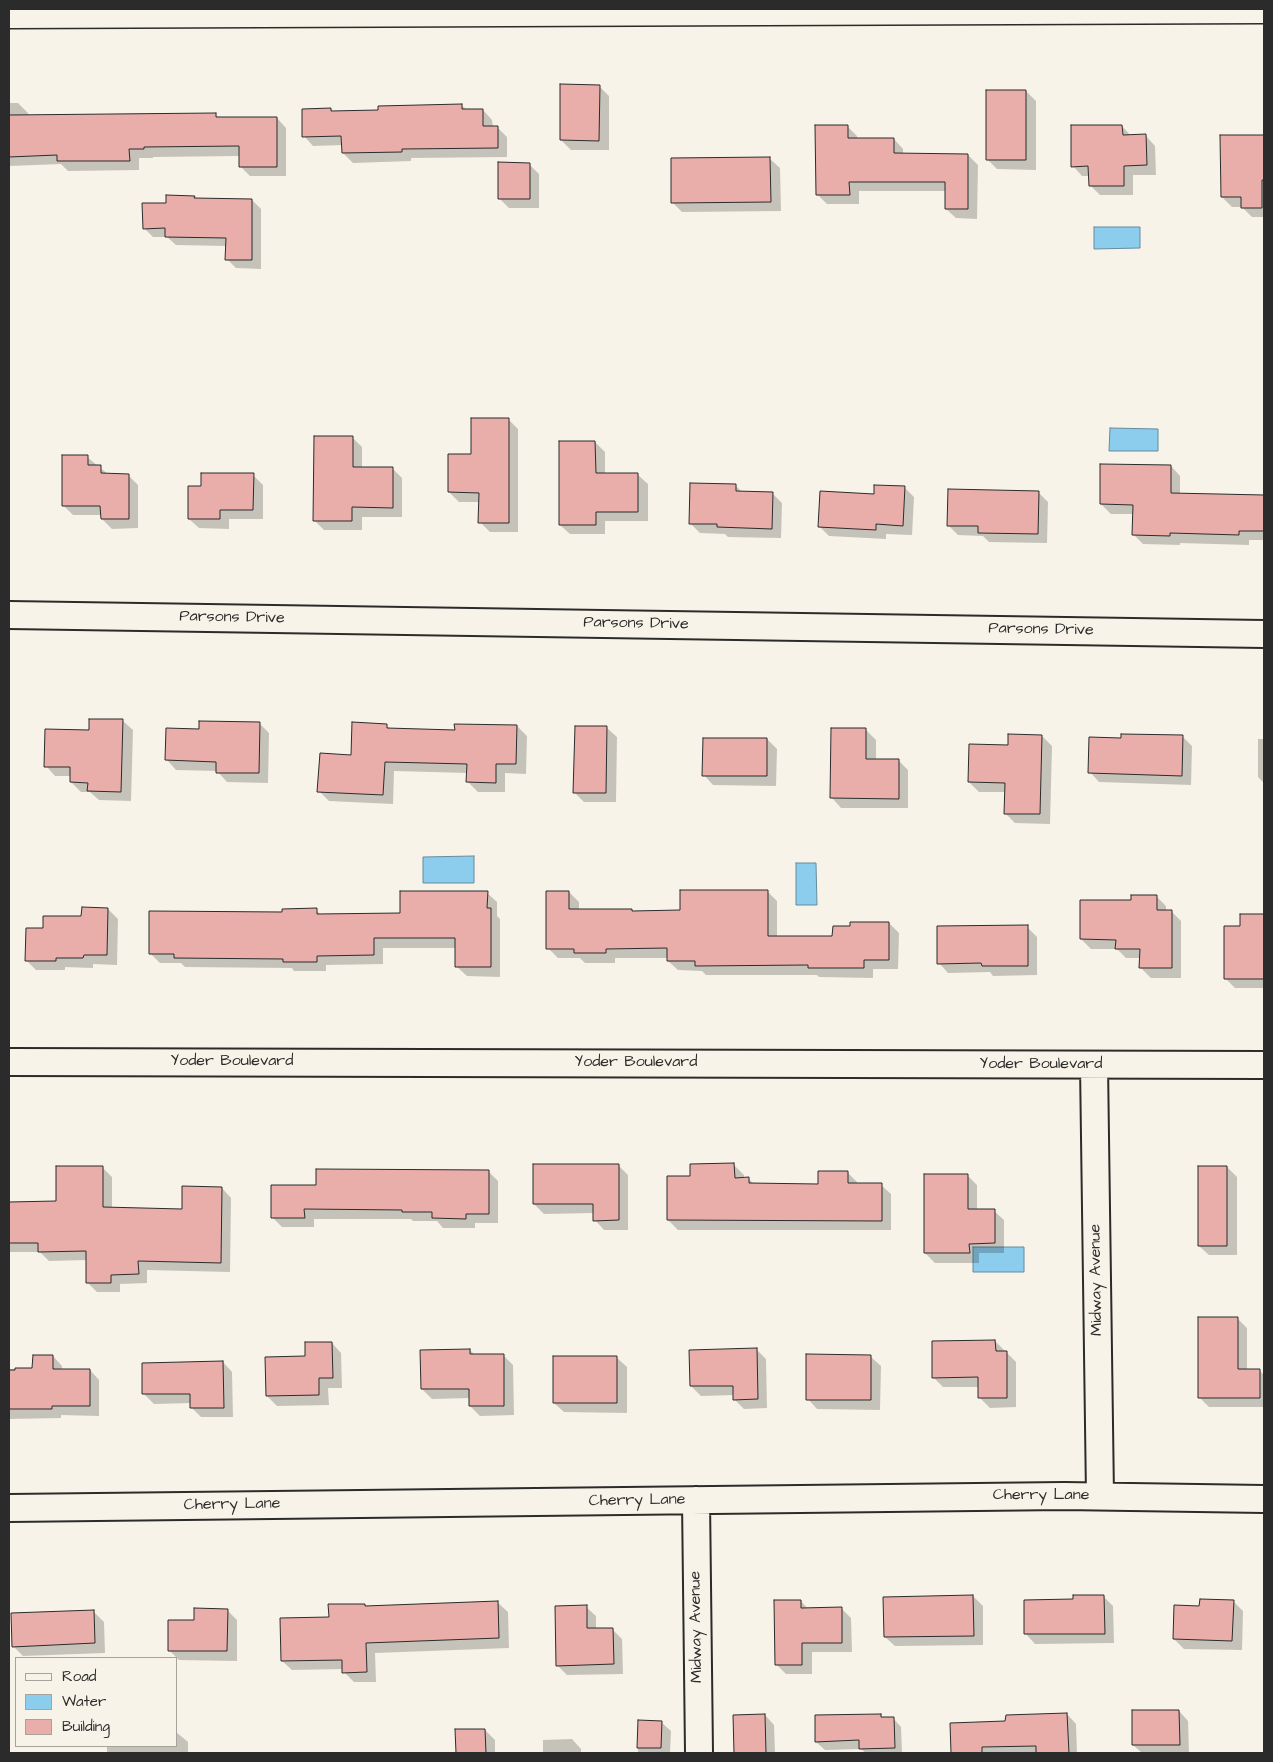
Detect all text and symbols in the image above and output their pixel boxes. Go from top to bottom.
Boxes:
street label: Parsons Drive [179,607,285,629]
street label: Parsons Drive [583,613,689,635]
street label: Parsons Drive [988,619,1094,641]
street label: Yoder Boulevard [171,1052,293,1072]
street label: Yoder Boulevard [575,1053,697,1073]
street label: Yoder Boulevard [980,1055,1102,1075]
street label: Midway Avenue [1086,1224,1108,1336]
street label: Cherry Lane [993,1486,1089,1506]
street label: Cherry Lane [589,1491,685,1511]
street label: Cherry Lane [184,1495,280,1515]
street label: Midway Avenue [686,1571,708,1683]
legend [15,1657,178,1747]
text: Road [62,1666,96,1687]
text: Water [62,1691,106,1712]
text: Building [62,1716,110,1737]

